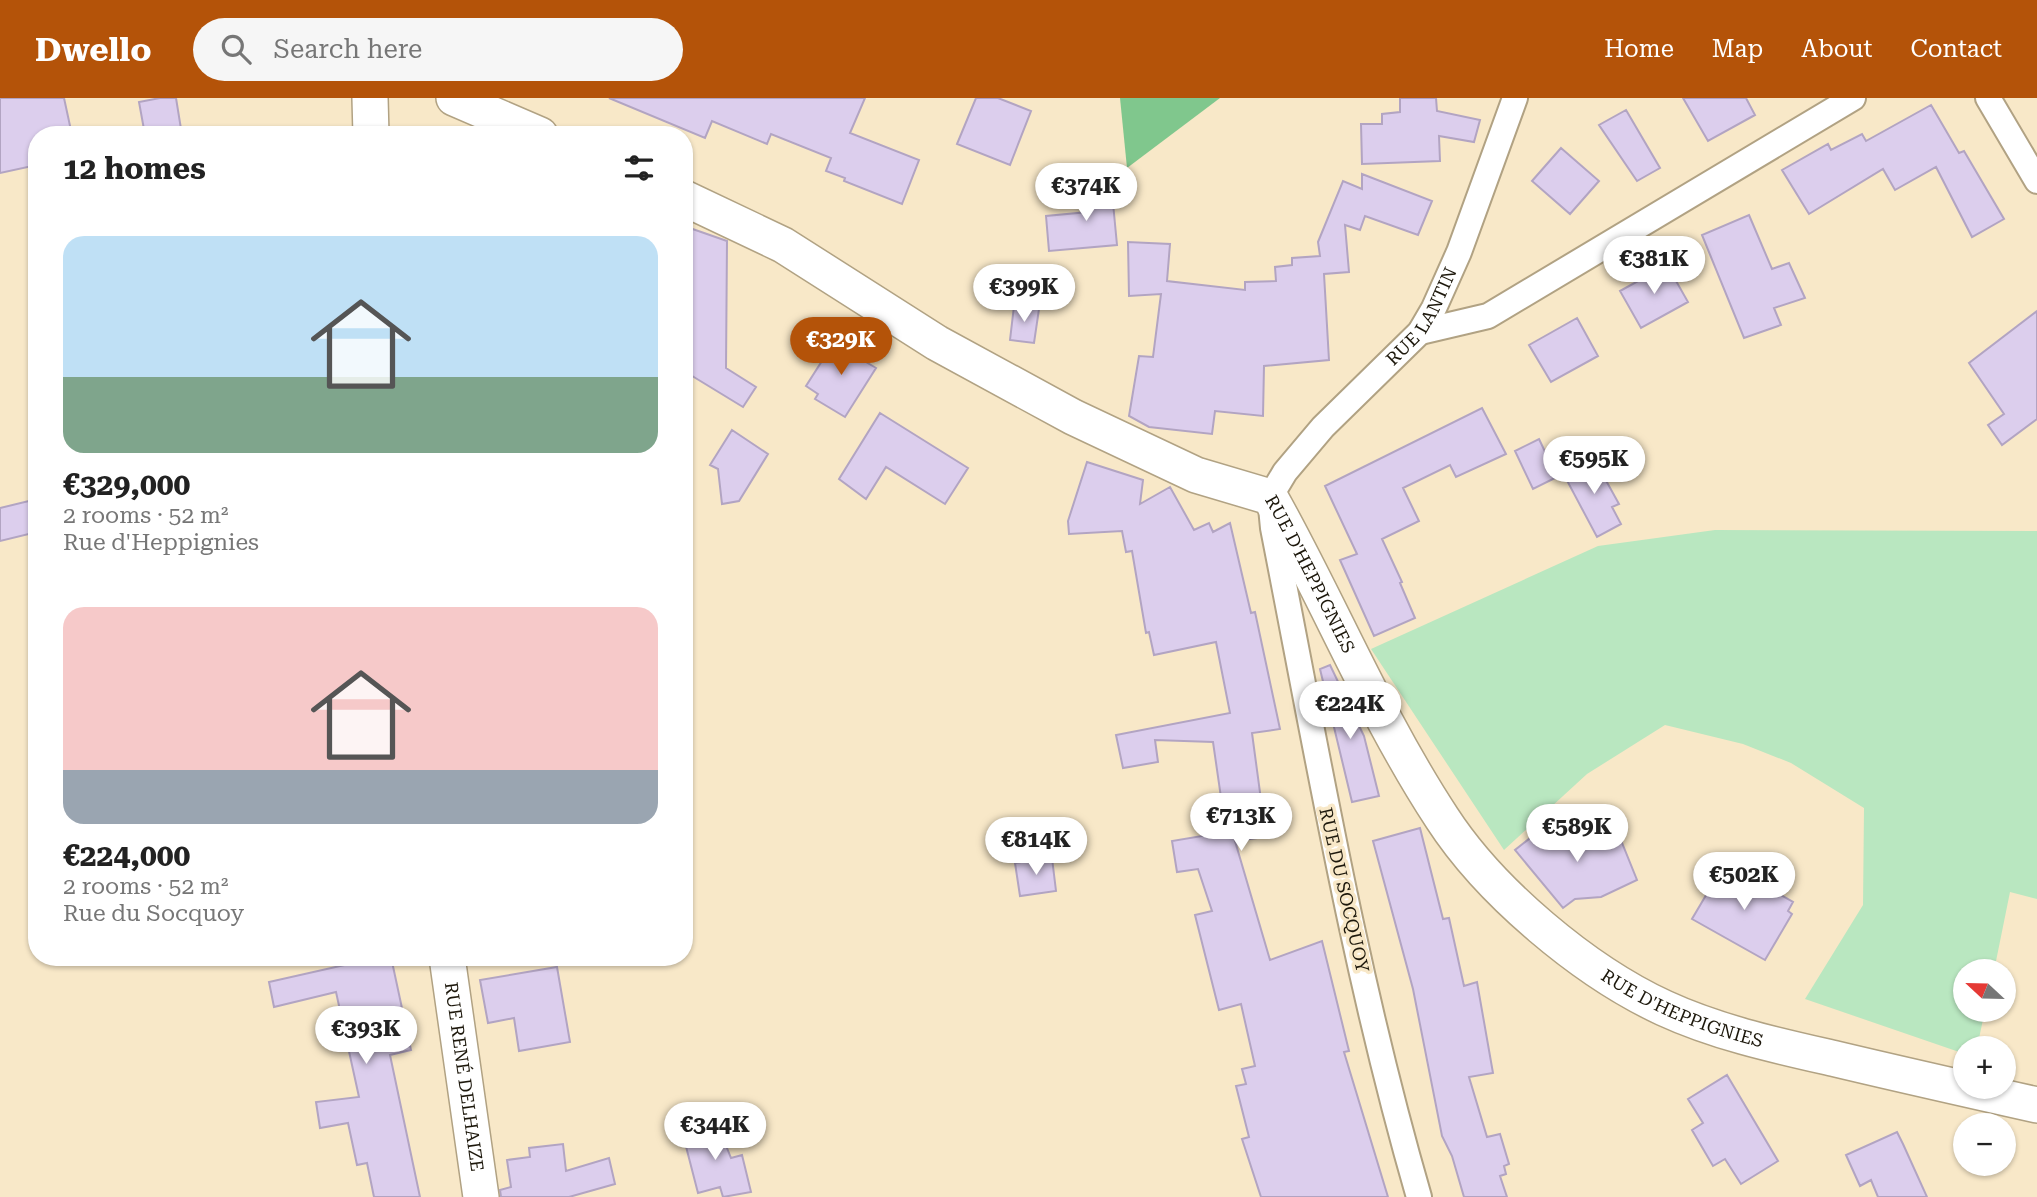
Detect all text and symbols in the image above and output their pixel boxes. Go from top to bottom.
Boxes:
search box [193,18,683,81]
text: Dwello [35,30,151,69]
icon: search [217,30,255,68]
text: Search here [273,34,422,64]
text: Home [1604,35,1674,63]
text: Map [1712,35,1763,63]
text: About [1801,35,1872,63]
text: Contact [1910,35,2002,63]
icon: filters [620,149,658,187]
text: 12 homes [63,151,206,186]
pin: €374K [1037,164,1135,223]
text: €374K [1051,172,1121,199]
pin: €381K [1605,236,1703,296]
text: €381K [1619,245,1689,272]
pin: €399K [975,264,1073,324]
street label: RUE LANTIN [1382,264,1461,369]
text: €399K [989,273,1059,300]
icon: home [298,281,424,407]
pin: €329K [792,317,890,377]
text: €329K [806,326,876,353]
pin: €595K [1545,436,1643,496]
text: €595K [1559,445,1629,472]
text: €329,000 [63,467,190,502]
street label: RUE D'HEPPIGNIES [1261,491,1359,656]
text: 2 rooms · 52 m² [63,502,229,529]
text: Rue d'Heppignies [63,529,259,556]
icon: home [298,652,424,778]
pin: €224K [1301,682,1399,741]
text: €224K [1315,690,1385,717]
pin: €713K [1192,794,1290,853]
text: €713K [1206,802,1276,829]
pin: €589K [1528,804,1626,864]
street label: RUE DU SOCQUOY [1315,805,1374,975]
text: €589K [1542,813,1612,840]
pin: €814K [987,818,1085,877]
text: €814K [1001,826,1071,853]
text: €224,000 [63,838,190,873]
pin: €502K [1695,852,1793,912]
text: €502K [1709,861,1779,888]
text: 2 rooms · 52 m² [63,873,229,900]
text: Rue du Socquoy [63,900,244,927]
north arrow [1953,959,2016,1022]
map controls [1953,959,2016,1176]
street label: RUE D'HEPPIGNIES [1598,964,1765,1051]
street label: RUE RENÉ DELHAIZE [441,981,488,1173]
pin: €393K [317,1006,415,1066]
text: €393K [331,1015,401,1042]
button: + [1953,1036,2016,1099]
pin: €344K [666,1102,764,1162]
text: €344K [680,1111,750,1138]
button: − [1953,1113,2016,1176]

